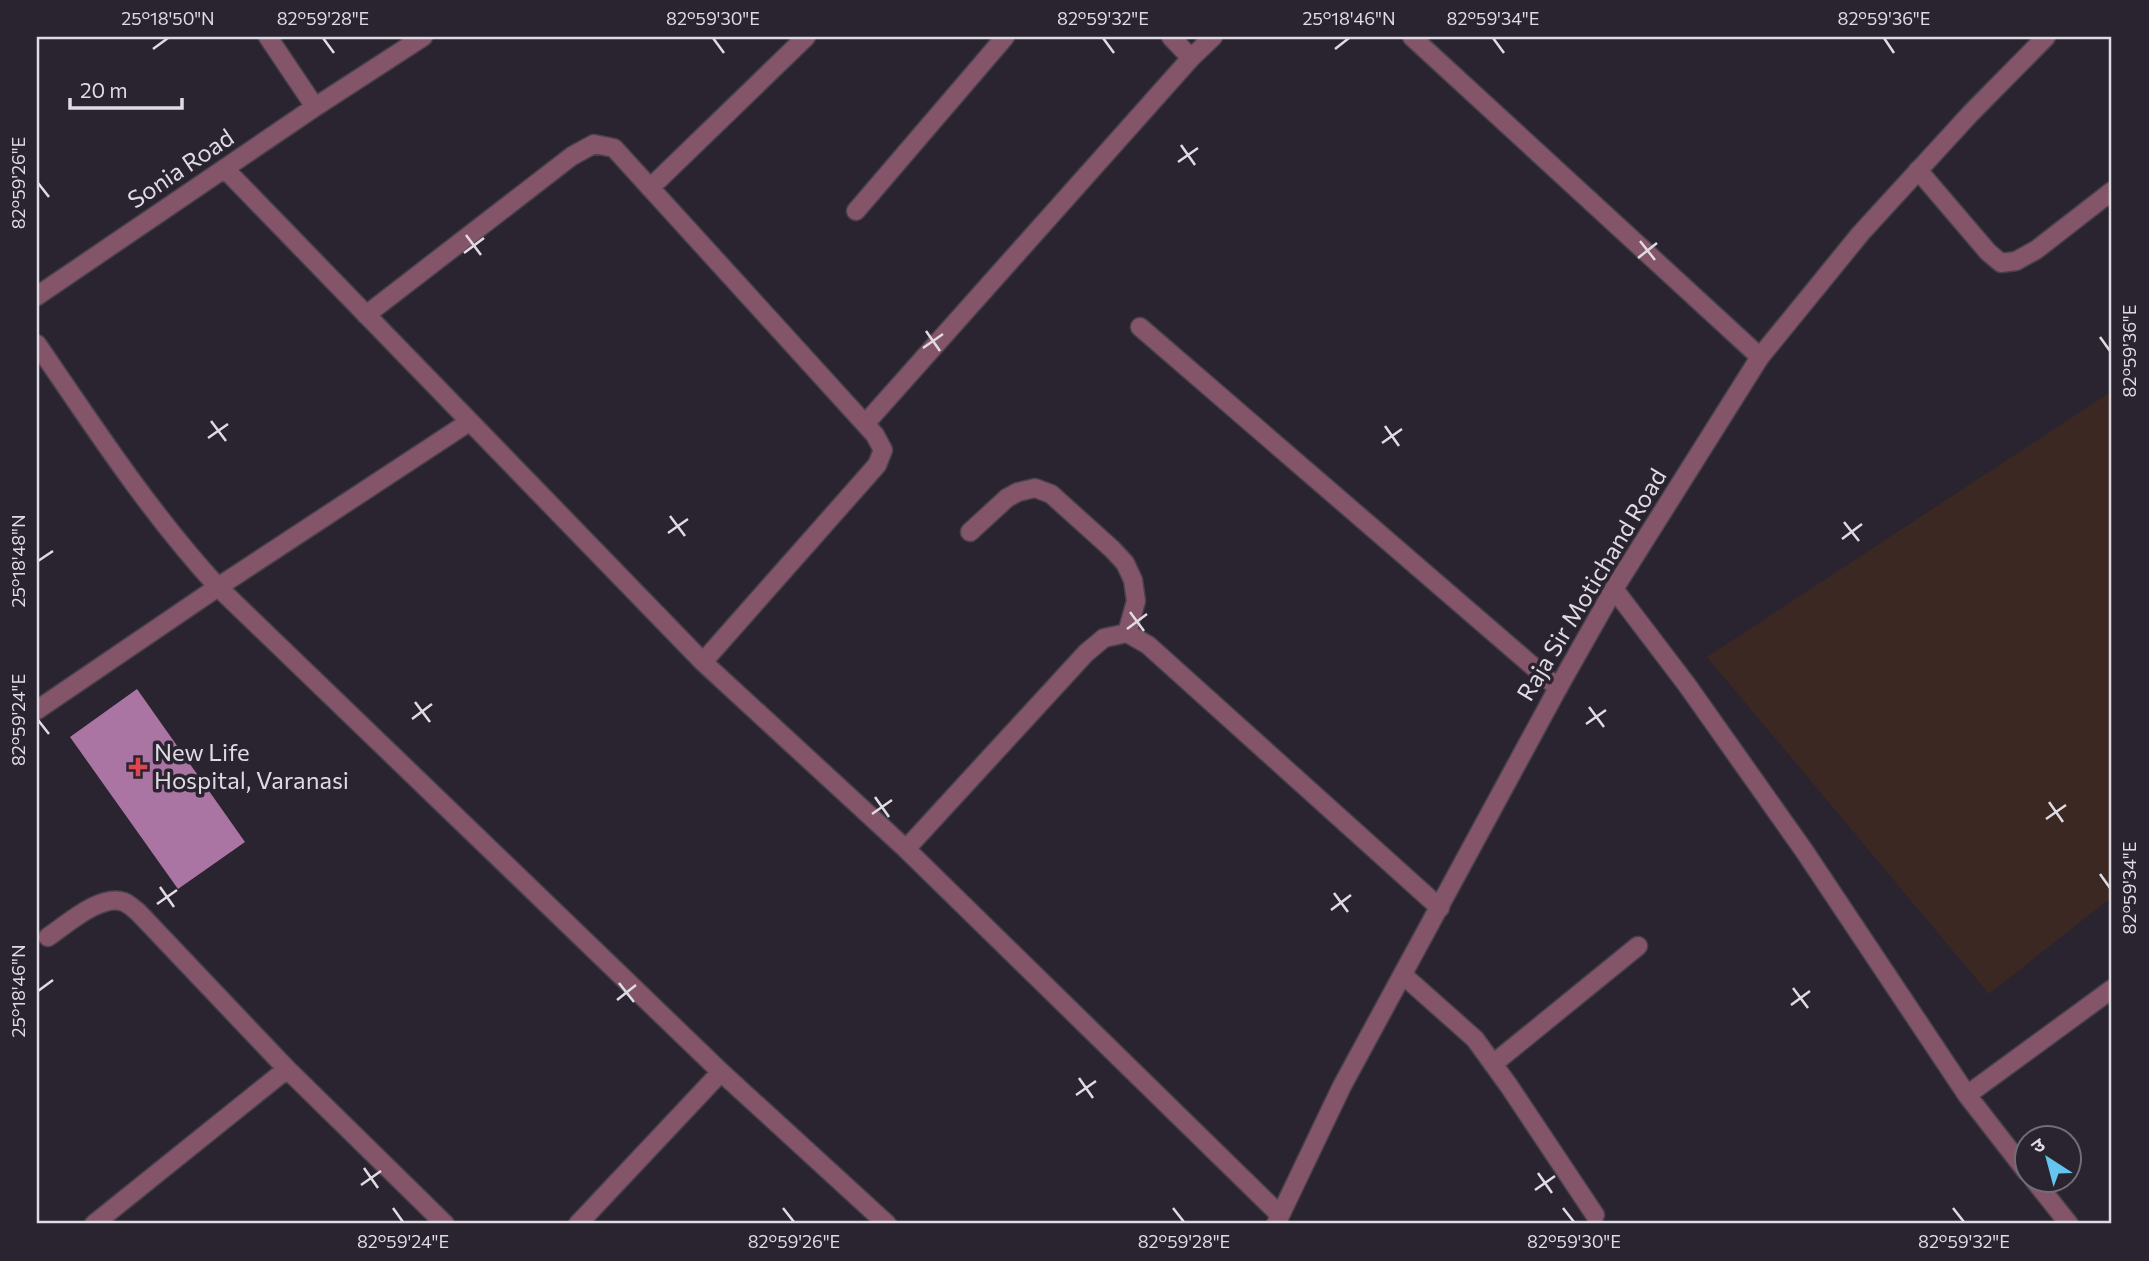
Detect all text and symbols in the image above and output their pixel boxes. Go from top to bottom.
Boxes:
text: 25°18'50"N [121,7,215,29]
text: 82°59'28"E [277,7,369,29]
text: 82°59'30"E [666,7,760,29]
text: 82°59'32"E [1057,7,1149,29]
text: 25°18'46"N [1302,7,1396,29]
text: 82°59'34"E [1447,7,1539,29]
text: 82°59'36"E [1838,7,1930,29]
scale bar [70,66,182,110]
text: 20 m [80,77,128,102]
street label: Sonia Road [122,122,239,214]
text: 82°59'26"E [7,137,29,229]
text: 82°59'36"E [2118,305,2140,397]
street label: Raja Sir Motichand Road [1510,463,1672,706]
text: 25°18'48"N [7,514,29,608]
text: 82°59'24"E [7,674,29,766]
place label: New Life Hospital, Varanasi [154,737,349,794]
marker: New Life Hospital, Varanasi [128,757,148,777]
text: 82°59'34"E [2118,842,2140,934]
text: 25°18'46"N [7,944,29,1038]
north arrow [2012,1124,2082,1194]
text: उ [2026,1132,2050,1157]
text: 82°59'24"E [357,1230,449,1252]
text: 82°59'26"E [748,1230,840,1252]
text: 82°59'28"E [1138,1230,1230,1252]
text: 82°59'30"E [1527,1230,1621,1252]
text: 82°59'32"E [1918,1230,2010,1252]

